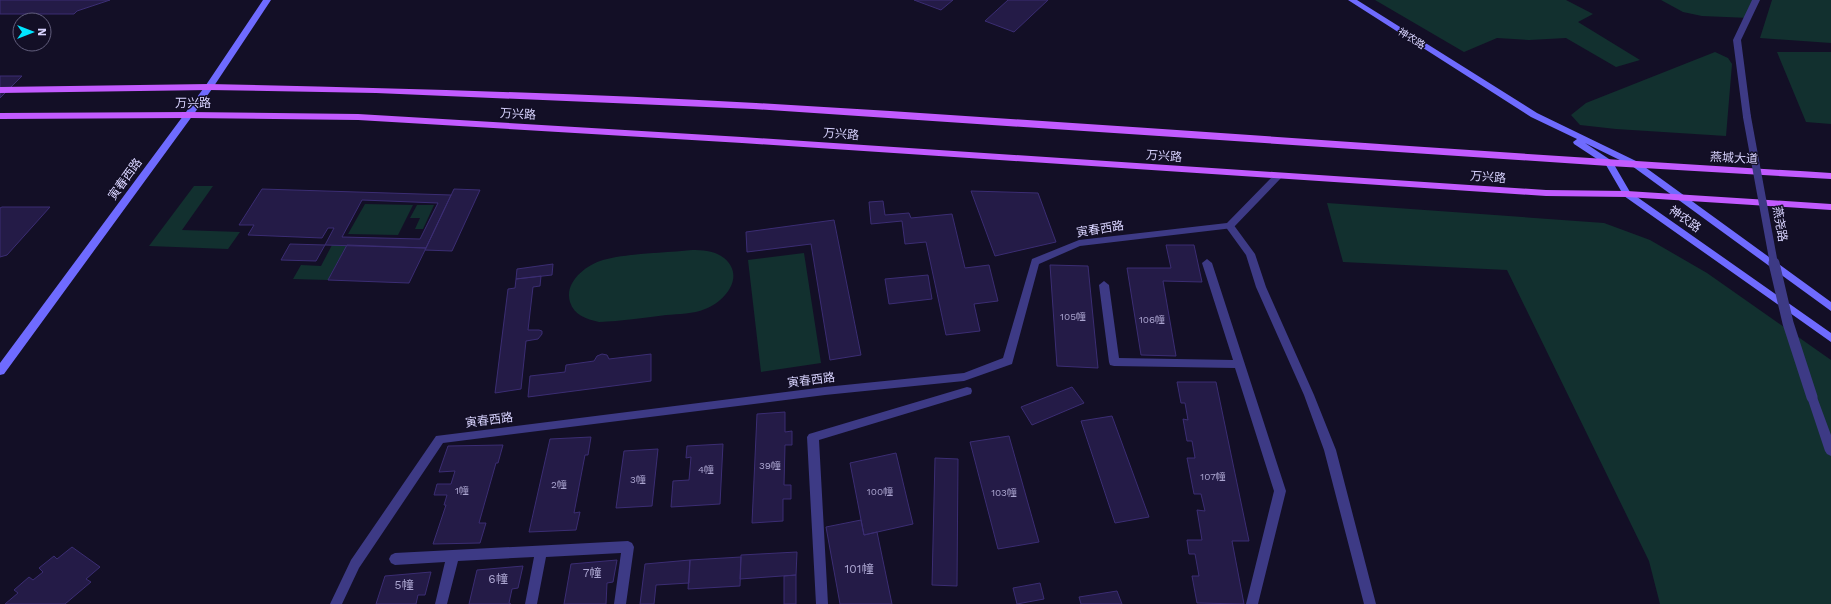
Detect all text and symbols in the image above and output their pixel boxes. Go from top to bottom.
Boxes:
north arrow [12,12,52,52]
street label: 神农路 [1396,26,1427,51]
text: N [35,28,48,36]
street label: 万兴路 [175,96,211,110]
street label: 万兴路 [500,106,536,122]
street label: 万兴路 [823,126,859,142]
street label: 万兴路 [1146,148,1182,164]
street label: 燕城大道 [1710,150,1758,166]
street label: 寅春西路 [105,155,145,203]
street label: 万兴路 [1470,169,1506,185]
street label: 神农路 [1666,203,1704,235]
street label: 燕尧路 [1770,205,1790,243]
street label: 寅春西路 [1075,218,1125,240]
house number: 105幢 [1060,311,1086,322]
house number: 106幢 [1139,314,1165,325]
street label: 寅春西路 [786,370,836,390]
street label: 寅春西路 [464,410,514,430]
house number: 39幢 [759,460,781,471]
house number: 4幢 [698,464,714,475]
house number: 107幢 [1200,471,1226,482]
house number: 3幢 [630,474,646,485]
house number: 2幢 [551,479,567,490]
house number: 1幢 [455,485,469,496]
house number: 100幢 [867,486,893,497]
house number: 103幢 [991,487,1017,498]
house number: 101幢 [845,562,873,576]
house number: 7幢 [583,566,601,580]
house number: 6幢 [488,572,508,586]
house number: 5幢 [395,578,413,592]

